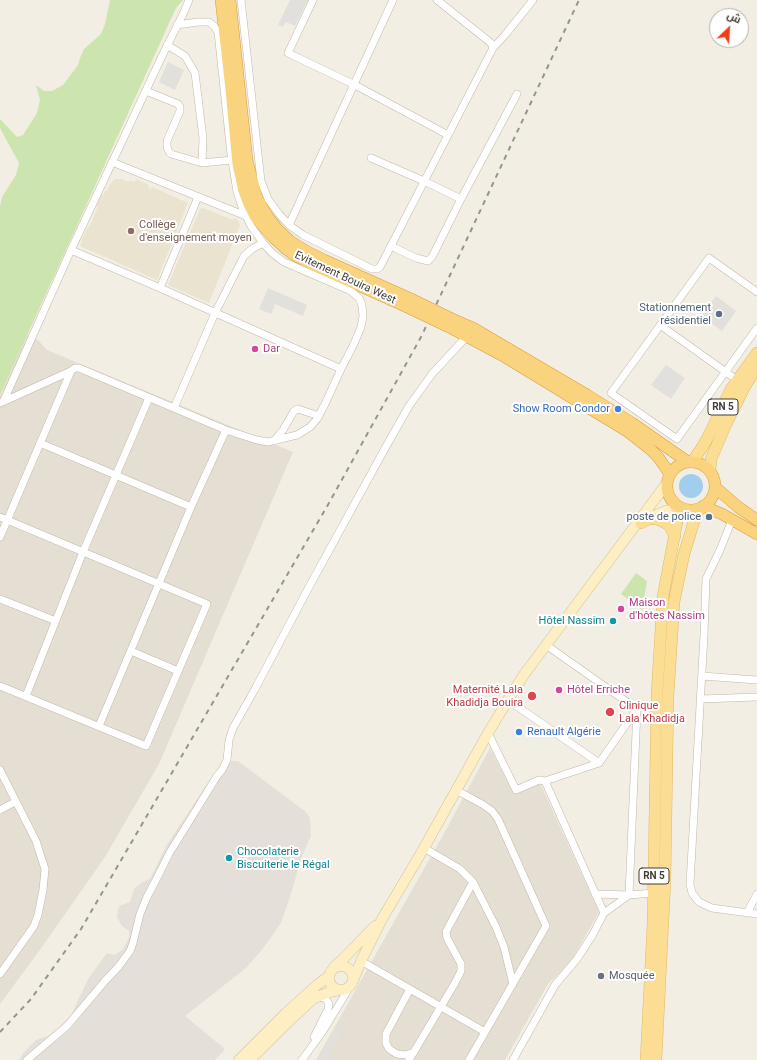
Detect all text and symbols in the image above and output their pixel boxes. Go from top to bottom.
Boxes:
north arrow [709,8,749,48]
text: ش [725,9,743,26]
place label: Collège d'enseignement moyen [139,218,252,244]
marker: Collège d'enseignement moyen [126,226,136,236]
street label: Evitement Bouira West [292,249,398,307]
place label: Stationnement résidentiel [639,301,711,327]
marker: Stationnement résidentiel [714,309,724,319]
place label: Dar [263,342,280,356]
marker: Dar [250,344,260,354]
road number: RN 5 [708,399,738,415]
place label: Show Room Condor [513,402,610,416]
marker: Show Room Condor [613,404,623,414]
place label: poste de police [627,510,701,524]
marker: poste de police [704,512,714,522]
place label: Maison d'hôtes Nassim [629,596,705,622]
marker: Maison d'hôtes Nassim [616,604,626,614]
place label: Hôtel Nassim [539,614,605,628]
marker: Hôtel Nassim [608,616,618,626]
place label: Maternité Lala Khadidja Bouira [446,683,523,709]
place label: Hôtel Erriche [567,683,630,697]
marker: Hôtel Erriche [554,685,564,695]
marker: Maternité Lala Khadidja Bouira [526,690,538,702]
place label: Clinique Lala Khadidja [619,699,685,725]
marker: Clinique Lala Khadidja [604,706,616,718]
place label: Renault Algérie [527,725,601,739]
marker: Renault Algérie [514,727,524,737]
place label: Chocolaterie Biscuiterie le Régal [237,845,330,871]
marker: Chocolaterie Biscuiterie le Régal [224,853,234,863]
road number: RN 5 [639,868,669,884]
place label: Mosquée [609,969,655,983]
marker: Mosquée [596,971,606,981]

